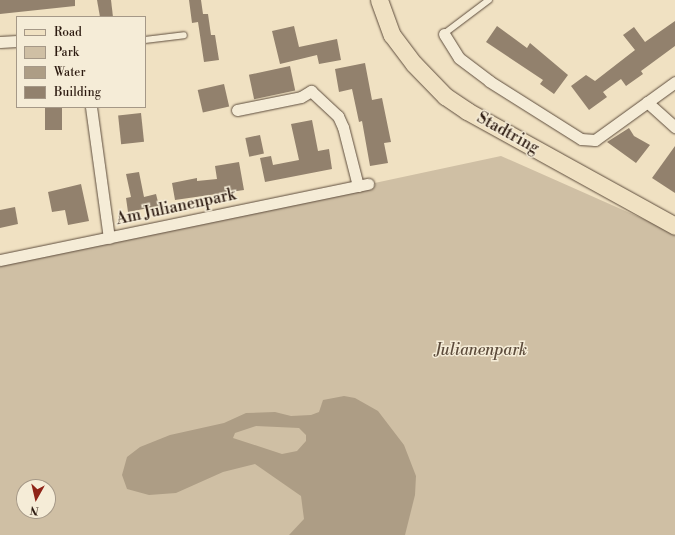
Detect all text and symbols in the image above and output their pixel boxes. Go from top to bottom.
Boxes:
legend [16,16,146,108]
text: Road [54,25,82,40]
text: Park [54,45,79,60]
text: Water [54,65,86,80]
text: Building [54,85,101,100]
street label: Stadtring [473,108,543,158]
street label: Am Julianenpark [114,185,238,229]
park label: Julianenpark [435,340,527,360]
north arrow [16,479,56,519]
text: N [29,502,40,517]

